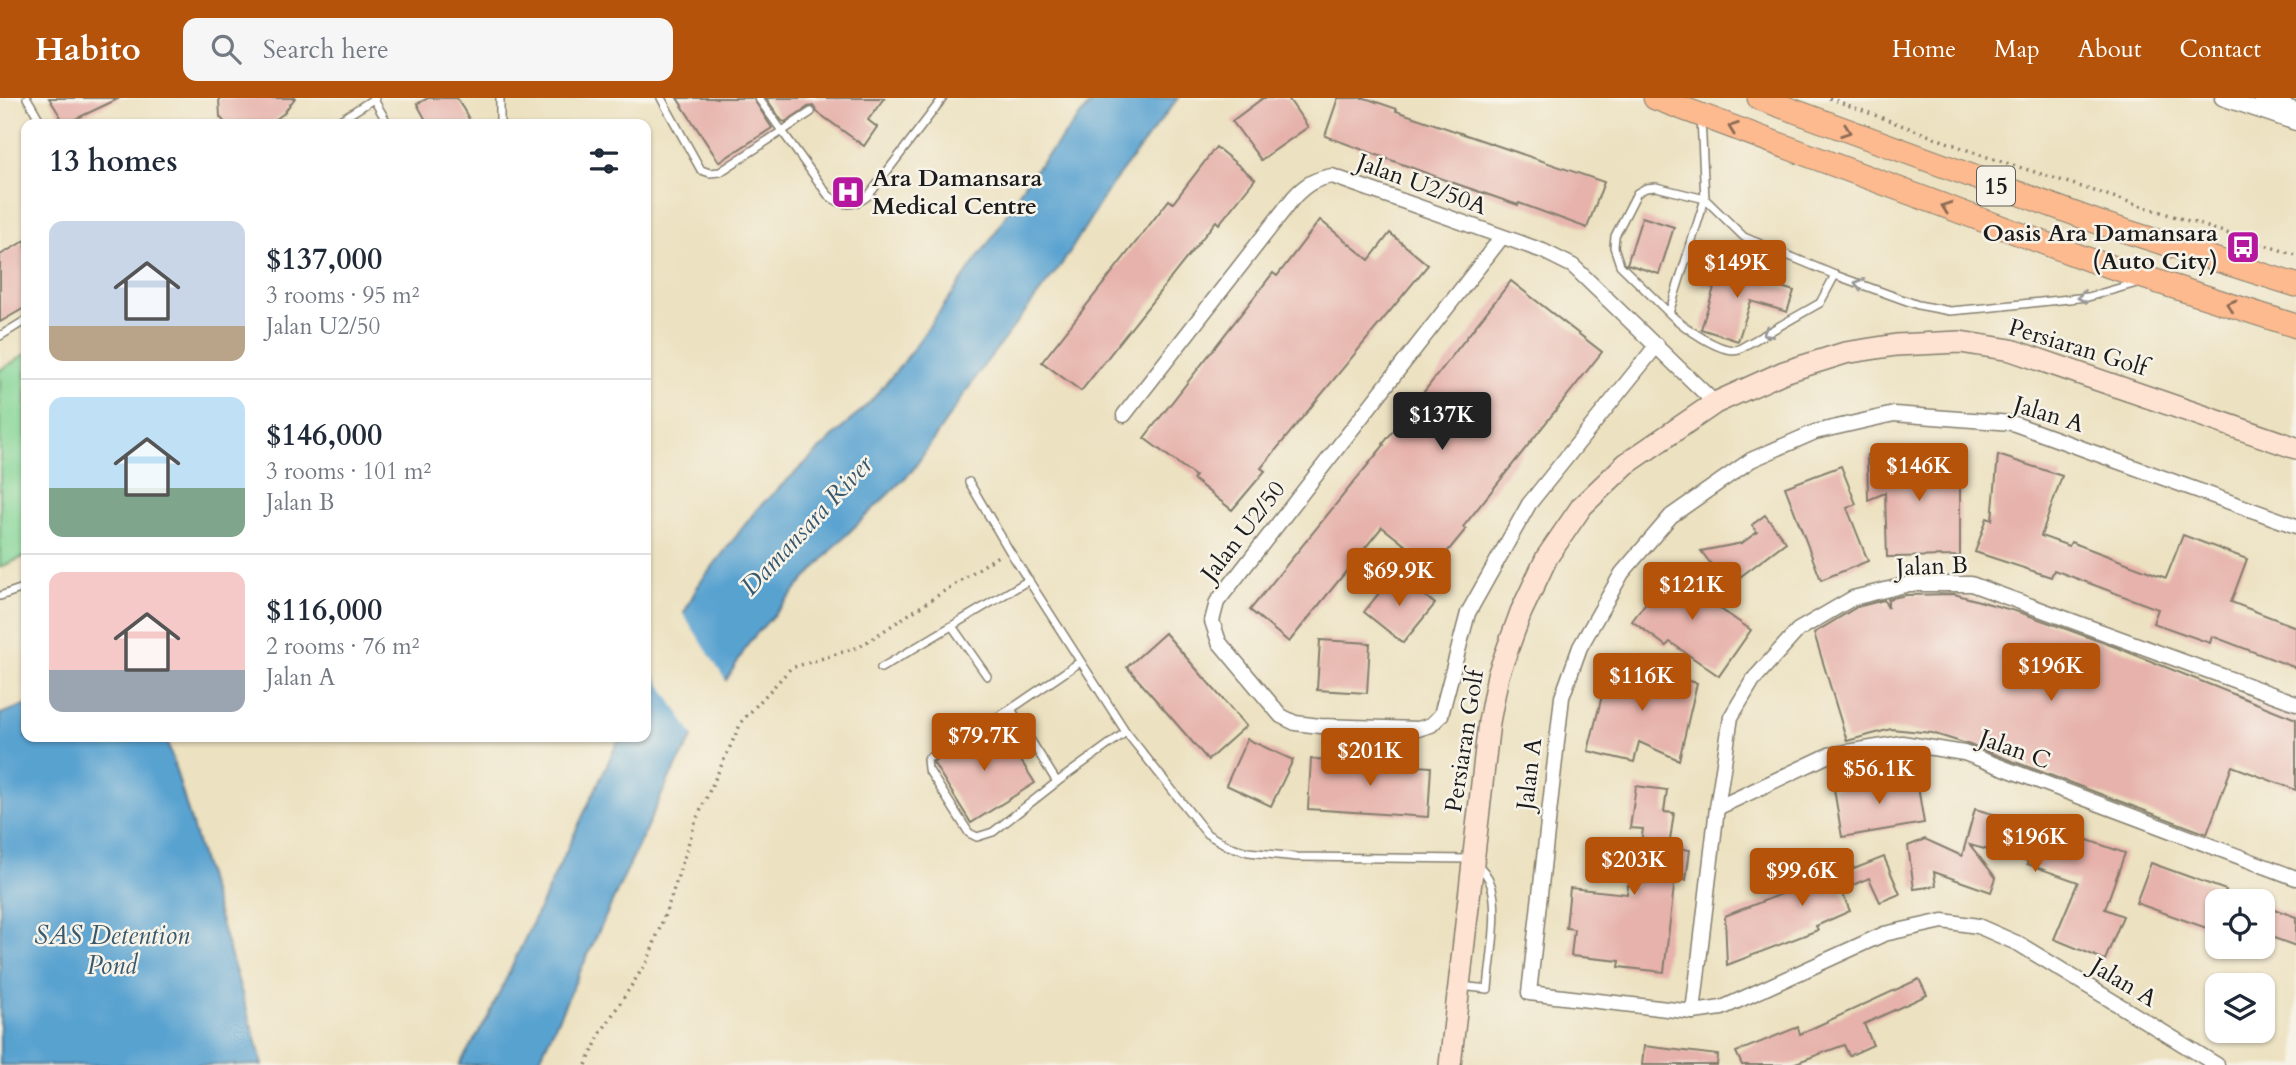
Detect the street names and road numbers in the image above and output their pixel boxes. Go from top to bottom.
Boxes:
street label: Jalan U2/50A [1349,145,1492,224]
road number: 15 [1977,166,2015,206]
street label: Persiaran Golf [2004,311,2155,385]
street label: Jalan A [2007,387,2089,441]
street label: Jalan U2/50 [1192,474,1293,591]
street label: Jalan B [1893,549,1968,584]
street label: Persiaran Golf [1437,664,1493,815]
street label: Jalan C [1972,720,2055,778]
street label: Jalan A [1508,735,1550,815]
street label: Jalan A [2082,948,2164,1016]

